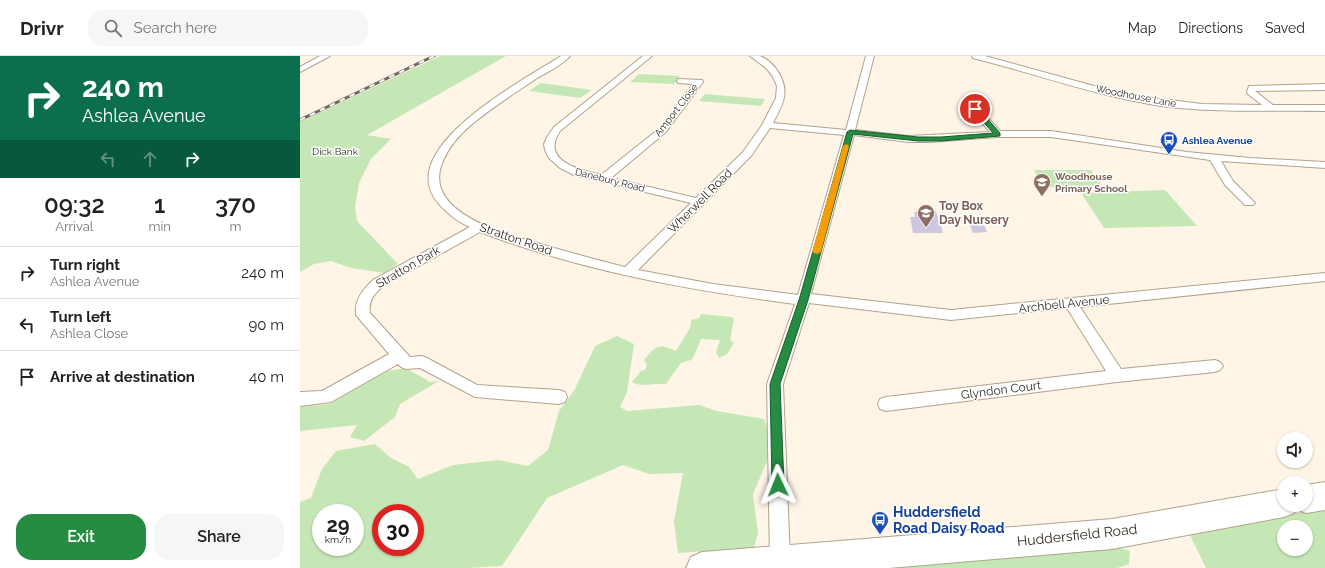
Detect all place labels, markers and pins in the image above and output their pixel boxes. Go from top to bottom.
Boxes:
pin [958,92,992,126]
bus stop icon: Ashlea Avenue [1159,130,1179,155]
place label: Ashlea Avenue [1182,135,1253,146]
place label: Woodhouse Primary School [1055,171,1128,194]
school or university icon: Woodhouse Primary School [1032,172,1052,197]
place label: Toy Box Day Nursery [939,199,1009,227]
school or university icon: Toy Box Day Nursery [916,203,936,228]
place label: Huddersfield Road Daisy Road [893,504,1005,536]
bus stop icon: Huddersfield Road Daisy Road [870,510,890,535]

